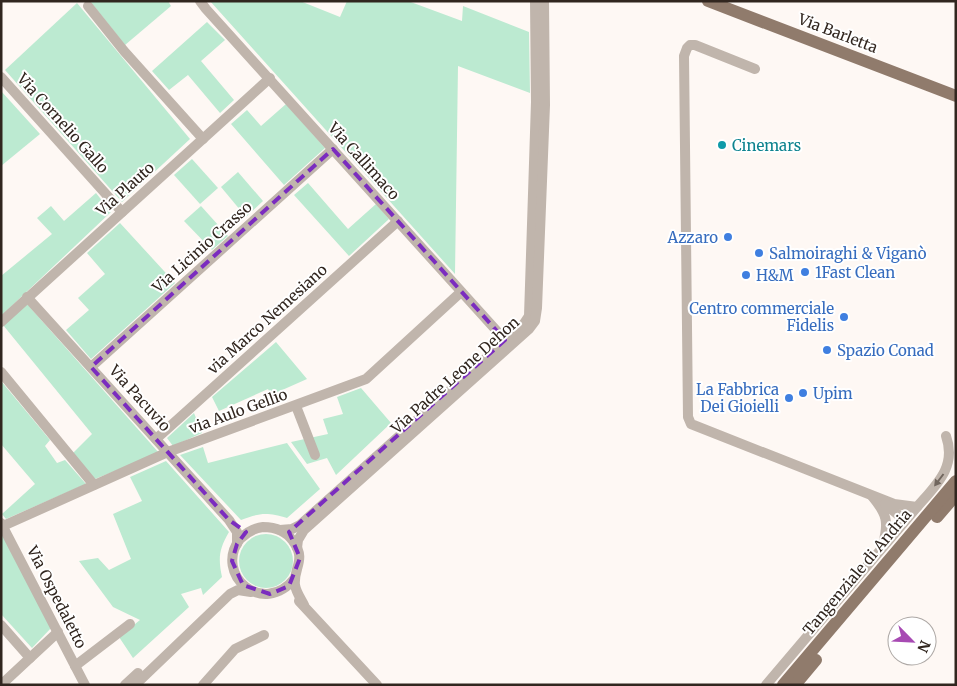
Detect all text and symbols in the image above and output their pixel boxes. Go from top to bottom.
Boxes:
street label: Via Barletta [795,9,880,57]
street label: Via Cornelio Gallo [12,68,113,177]
street label: Via Callimaco [324,118,404,204]
place label: Cinemars [732,136,801,155]
marker: Cinemars [716,139,728,151]
street label: Via Plauto [91,158,158,221]
street label: Via Licinio Crasso [148,197,256,297]
place label: Azzaro [666,228,718,247]
marker: Azzaro [722,231,734,243]
place label: Salmoiraghi & Viganò [769,244,927,263]
marker: Salmoiraghi & Viganò [753,247,765,259]
street label: via Marco Nemesiano [202,260,331,379]
place label: 1Fast Clean [815,263,895,282]
place label: H&M [756,266,794,285]
marker: 1Fast Clean [799,266,811,278]
marker: H&M [740,269,752,281]
place label: Centro commerciale Fidelis [689,299,834,335]
marker: Centro commerciale Fidelis [838,311,850,323]
street label: Via Padre Leone Dehon [386,312,523,438]
place label: Spazio Conad [837,341,934,360]
marker: Spazio Conad [821,344,833,356]
street label: Via Pacuvio [105,360,175,435]
place label: La Fabbrica Dei Gioielli [696,380,779,416]
street label: via Aulo Gellio [185,384,290,438]
place label: Upim [813,384,853,403]
marker: Upim [797,387,809,399]
marker: La Fabbrica Dei Gioielli [783,392,795,404]
one-way arrow [934,473,944,487]
street label: Tangenziale di Andria [799,505,915,639]
street label: Via Ospedaletto [23,542,91,652]
north arrow [887,616,937,666]
text: N [913,638,934,655]

